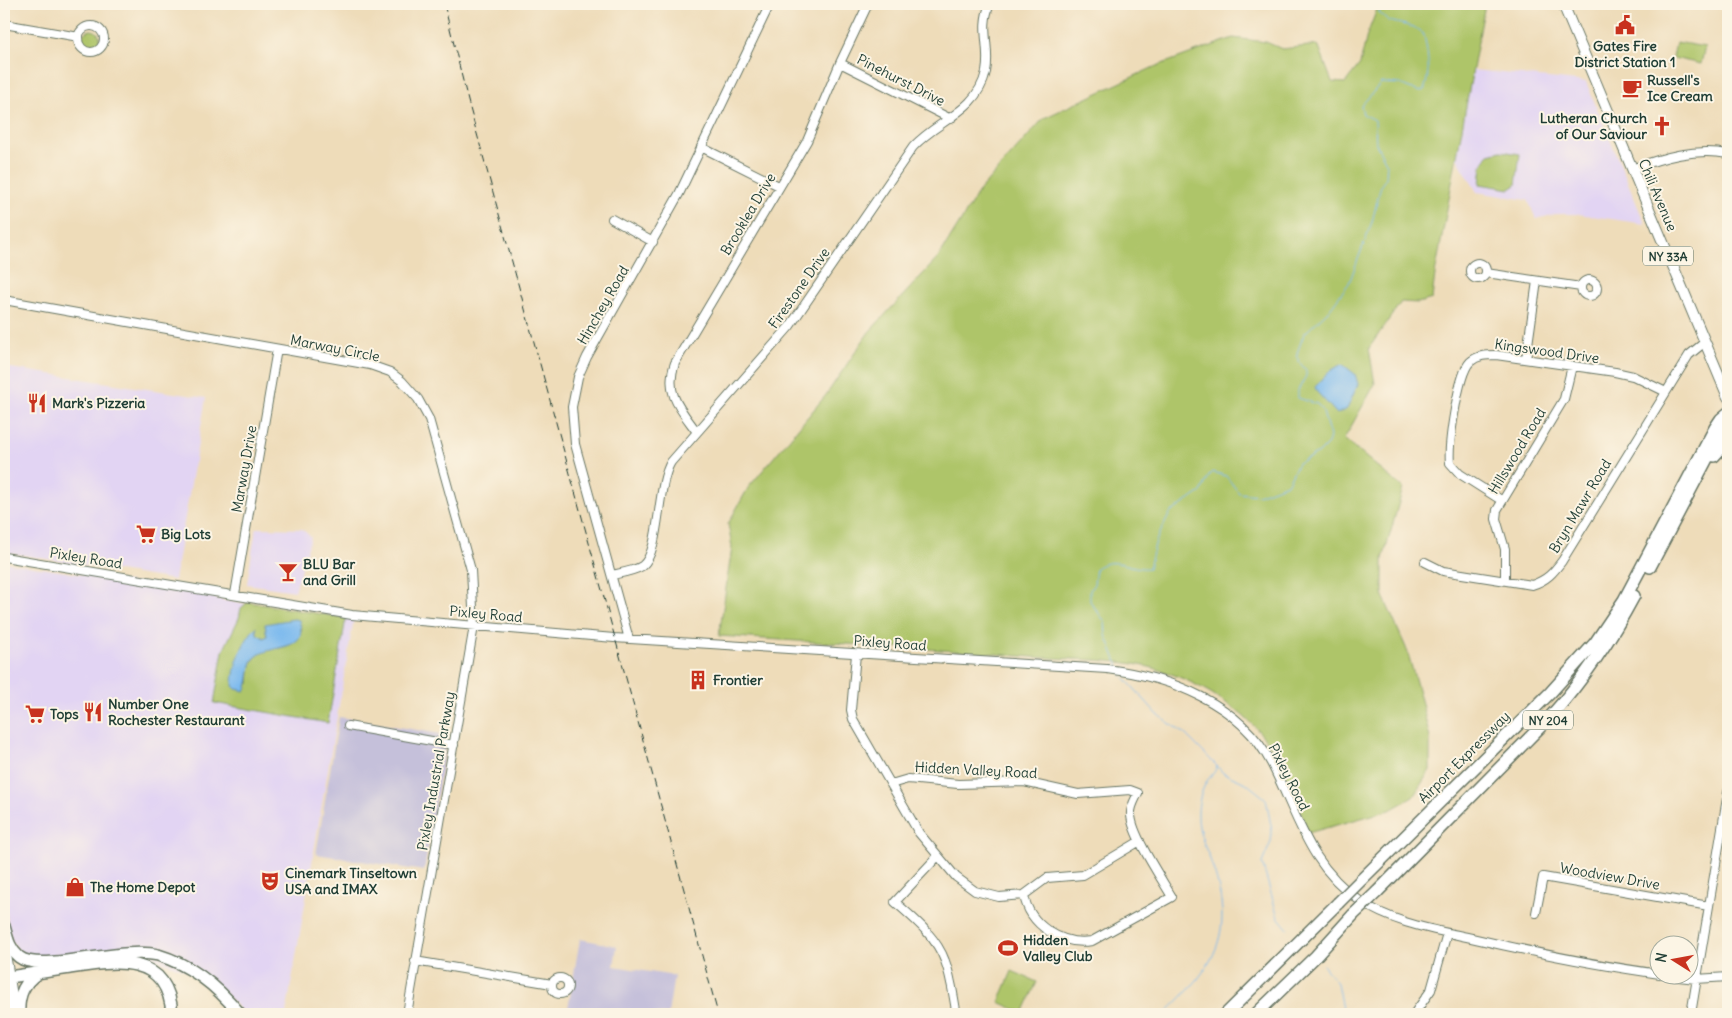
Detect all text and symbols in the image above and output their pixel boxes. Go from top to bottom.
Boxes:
public building icon: Gates Fire District Station 1 [1614,14,1636,36]
place label: Gates Fire District Station 1 [1574,37,1676,71]
street label: Pinehurst Drive [854,50,948,110]
place label: Russell's Ice Cream [1647,71,1713,105]
cafe icon: Russell's Ice Cream [1621,77,1643,99]
place label: Lutheran Church of Our Saviour [1540,109,1647,143]
church icon: Lutheran Church of Our Saviour [1651,115,1673,137]
street label: Chili Avenue [1635,156,1681,234]
street label: Brooklea Drive [716,170,780,258]
street label: Firestone Drive [764,244,834,332]
road number: NY 33A [1643,247,1693,266]
street label: Hinchey Road [573,262,633,348]
street label: Marway Circle [289,330,381,366]
street label: Kingswood Drive [1494,335,1600,367]
restaurant icon: Mark's Pizzeria [26,392,48,414]
place label: Mark's Pizzeria [52,394,145,412]
street label: Hillswood Road [1484,405,1550,497]
street label: Marway Drive [227,424,261,514]
street label: Bryn Mawr Road [1545,456,1615,556]
supermarket icon: Big Lots [135,523,157,545]
place label: Big Lots [161,525,211,543]
street label: Pixley Road [48,543,124,573]
place label: BLU Bar and Grill [303,555,356,589]
bar icon: BLU Bar and Grill [277,561,299,583]
street label: Pixley Road [449,602,523,626]
street label: Pixley Road [853,631,927,655]
building icon: Frontier [687,669,709,691]
place label: Frontier [713,671,763,689]
street label: Pixley Industrial Parkway [413,690,459,852]
place label: Number One Rochester Restaurant [108,695,245,729]
restaurant icon: Number One Rochester Restaurant [82,701,104,723]
supermarket icon: Tops [24,703,46,725]
place label: Tops [50,705,79,723]
street label: Airport Expressway [1414,707,1514,807]
road number: NY 204 [1523,710,1573,730]
street label: Pixley Road [1264,740,1314,814]
street label: Hidden Valley Road [914,758,1038,782]
street label: Woodview Drive [1559,858,1661,894]
place label: Cinemark Tinseltown USA and IMAX [285,864,417,898]
theatre icon: Cinemark Tinseltown USA and IMAX [259,870,281,892]
shop icon: The Home Depot [64,876,86,898]
place label: The Home Depot [90,878,196,896]
place label: Hidden Valley Club [1023,931,1093,965]
north arrow [1650,936,1700,986]
sports icon: Hidden Valley Club [997,937,1019,959]
text: N [1651,951,1671,964]

